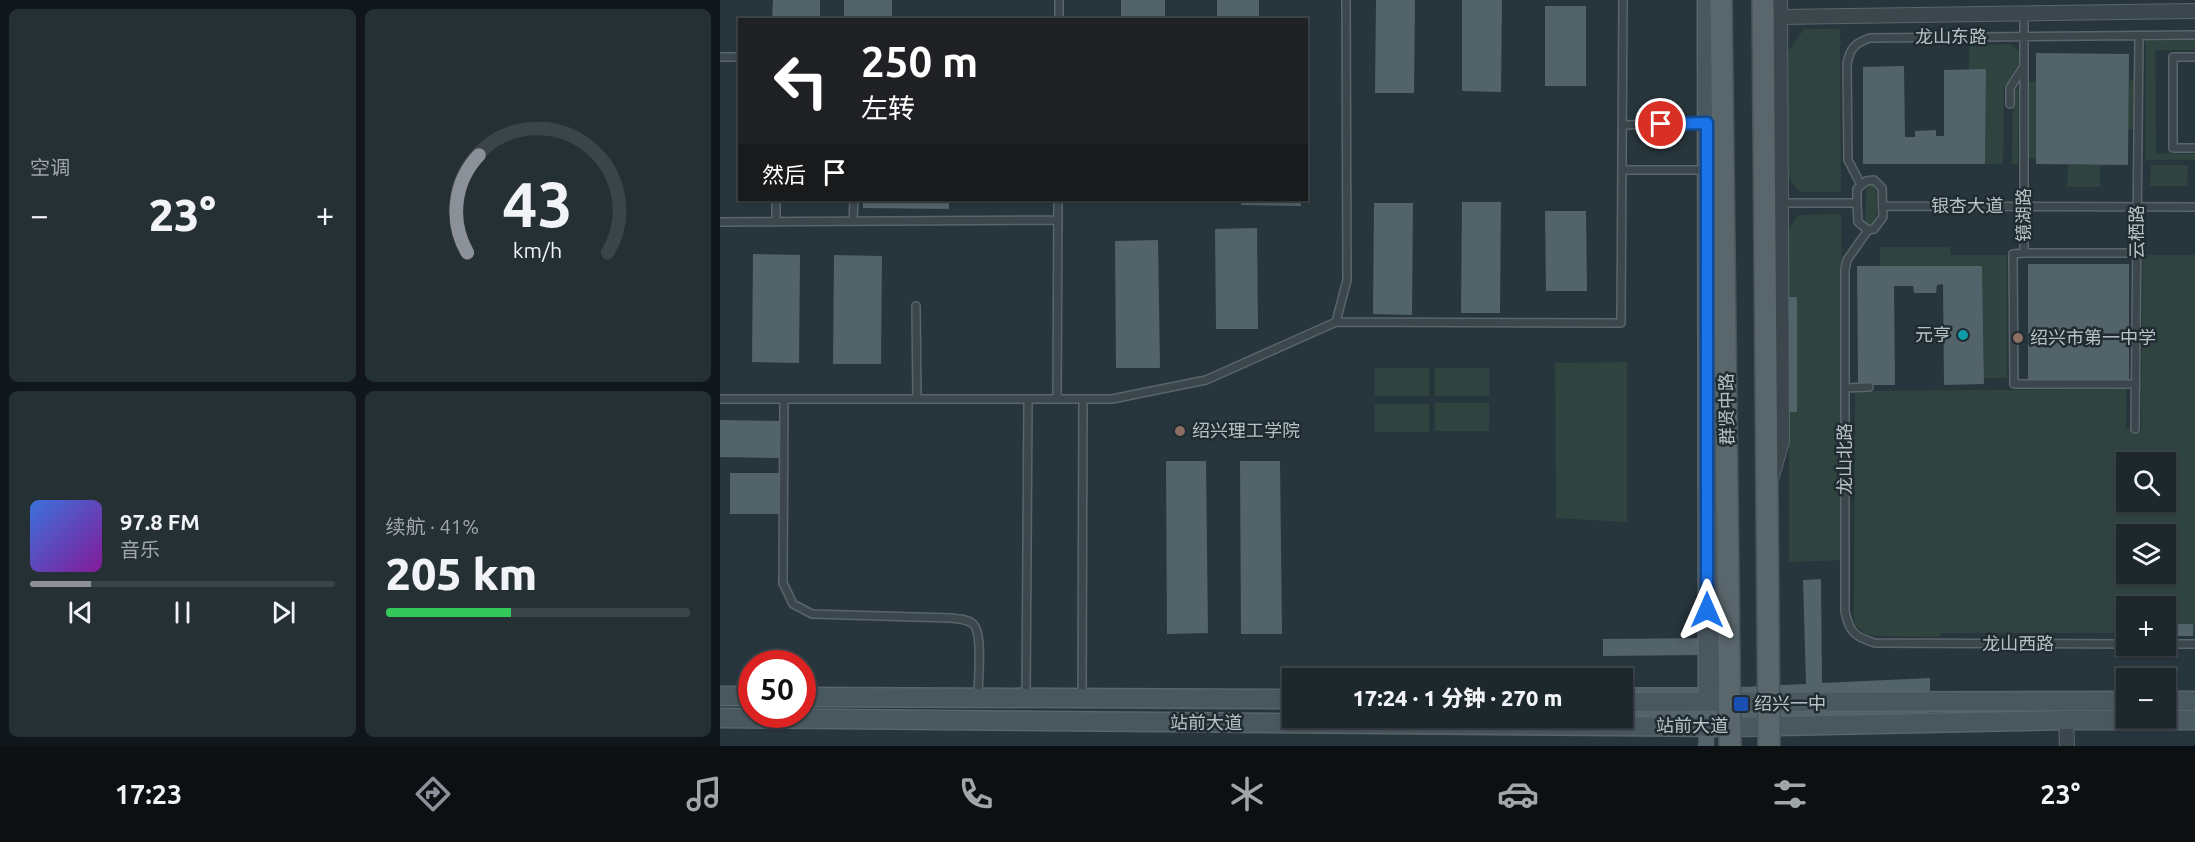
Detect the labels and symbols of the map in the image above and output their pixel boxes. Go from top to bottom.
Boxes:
street label: 龙山东路 [1915,26,1987,46]
pin [1635,98,1686,149]
street label: 镜湖路 [2013,188,2033,242]
street label: 银杏大道 [1931,195,2003,215]
street label: 云栖路 [2126,205,2146,259]
place label: 元亨 [1915,324,1951,344]
place label: 绍兴市第一中学 [2030,327,2156,347]
marker: 元亨 [1956,328,1970,342]
marker: 绍兴市第一中学 [2011,331,2025,345]
street label: 群贤中路 [1715,373,1737,445]
place label: 绍兴理工学院 [1192,420,1300,440]
street label: 龙山北路 [1834,423,1854,495]
marker: 绍兴理工学院 [1173,424,1187,438]
position arrow [1675,578,1739,642]
street label: 龙山西路 [1982,633,2054,653]
speed limit sign: 50 [738,650,816,728]
place label: 绍兴一中 [1754,693,1826,713]
marker: 绍兴一中 [1732,695,1750,713]
street label: 站前大道 [1170,712,1242,732]
street label: 站前大道 [1656,715,1728,735]

